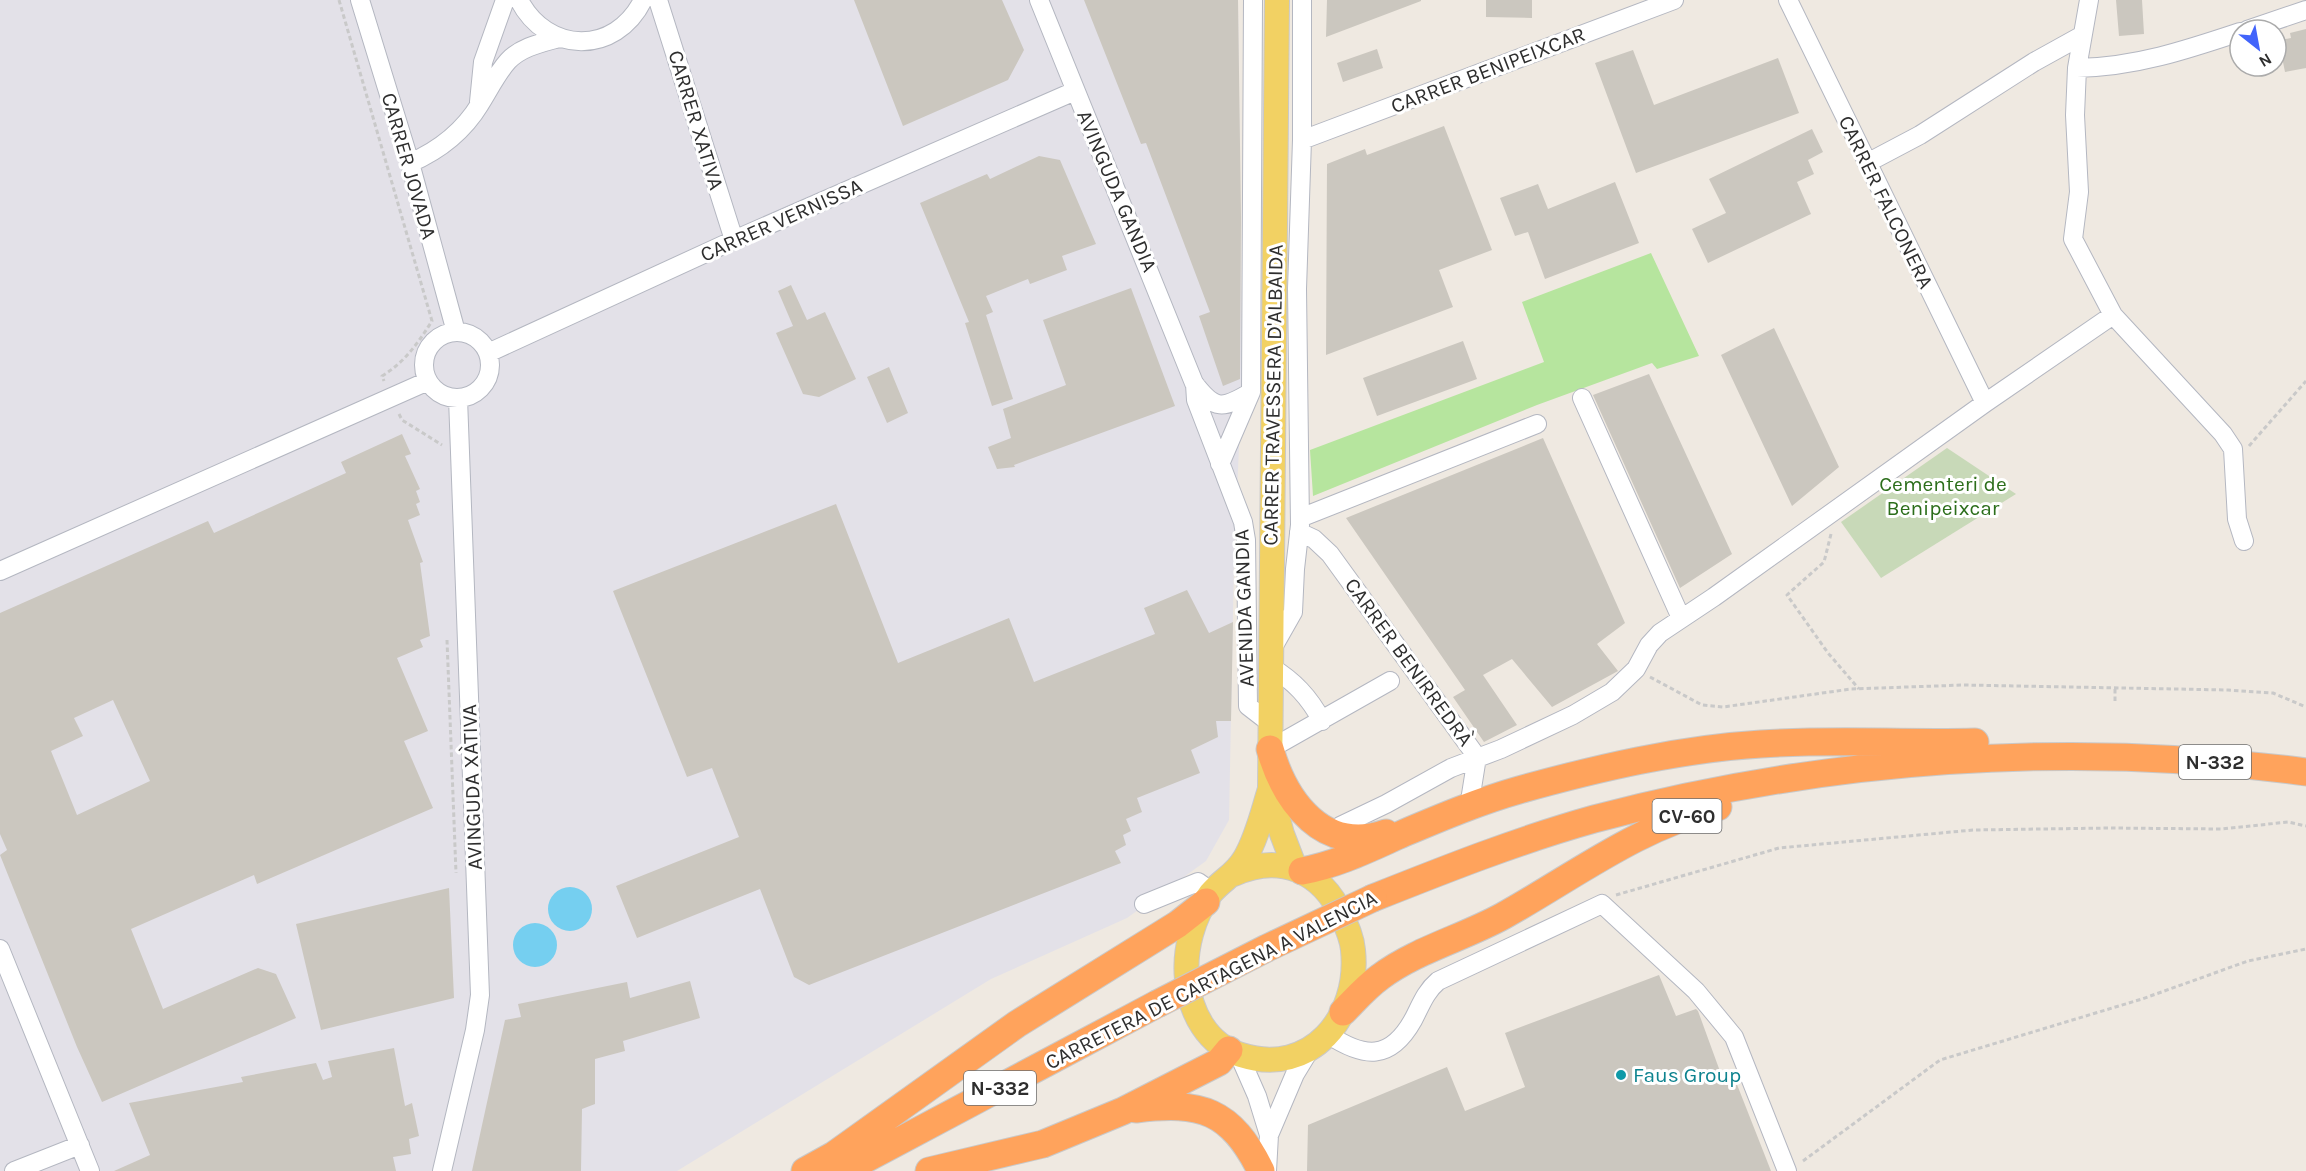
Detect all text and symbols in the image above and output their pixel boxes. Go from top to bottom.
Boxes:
north arrow [2228,18,2288,78]
street label: CARRER BENIPEIXCAR [1388,22,1588,118]
street label: CARRER XATIVA [663,47,729,193]
text: N [2256,49,2275,72]
street label: CARRER JOVADA [377,90,441,242]
street label: AVINGUDA GANDIA [1072,106,1162,276]
street label: CARRER FALCONERA [1834,112,1938,292]
street label: CARRER VERNISSA [696,174,866,266]
street label: CARRER TRAVESSERA D'ALBAIDA [1258,244,1288,546]
park label: Cementeri de Benipeixcar [1879,472,2007,520]
street label: AVENIDA GANDIA [1229,529,1259,687]
street label: CARRER BENIRREDRÀ [1340,573,1478,751]
street label: AVINGUDA XÀTIVA [457,704,487,870]
road number: N-332 [2179,745,2251,779]
road number: CV-60 [1652,799,1722,833]
street label: CARRETERA DE CARTAGENA A VALENCIA [1041,886,1381,1074]
place label: Faus Group [1633,1063,1741,1087]
marker: Faus Group [1614,1068,1628,1082]
road number: N-332 [964,1071,1036,1105]

